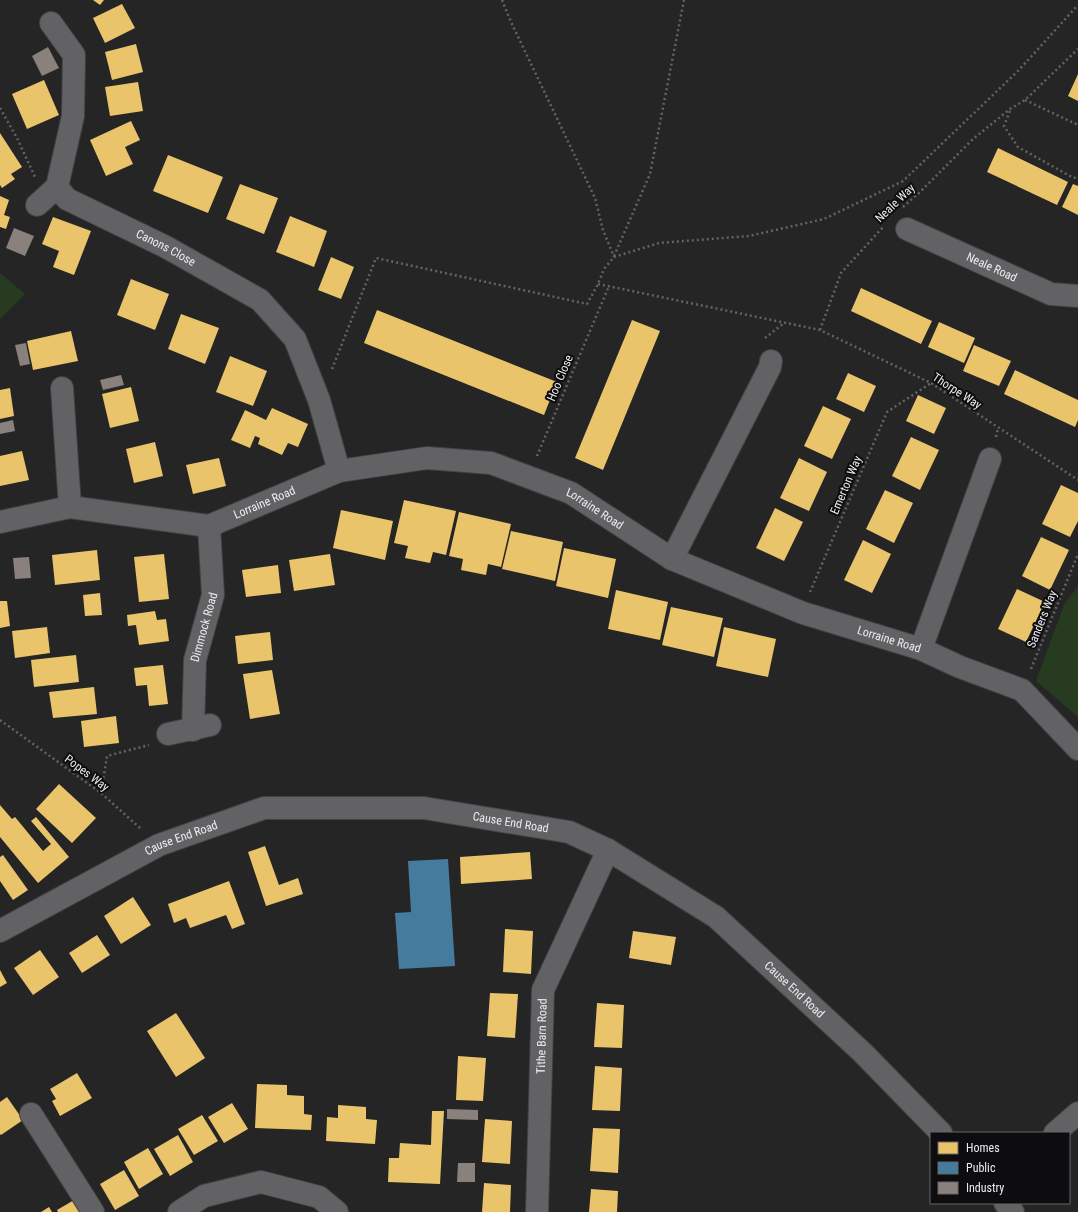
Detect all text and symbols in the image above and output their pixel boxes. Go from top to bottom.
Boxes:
street label: Neale Way [872,181,918,225]
street label: Canons Close [134,227,198,269]
street label: Neale Road [964,250,1019,285]
street label: Hoo Close [544,352,576,403]
street label: Thorpe Way [930,370,984,412]
street label: Emerton Way [827,454,865,516]
street label: Lorraine Road [231,483,297,522]
street label: Lorraine Road [564,485,626,532]
street label: Sanders Way [1024,588,1060,650]
street label: Dimmock Road [188,591,220,664]
street label: Lorraine Road [856,623,923,656]
street label: Popes Way [62,752,112,794]
street label: Cause End Road [472,809,550,836]
street label: Cause End Road [142,818,220,858]
street label: Cause End Road [761,958,827,1021]
street label: Tithe Barn Road [534,998,550,1074]
legend [930,1132,1070,1204]
text: Homes [966,1141,1000,1155]
text: Public [966,1161,996,1175]
text: Industry [966,1181,1004,1195]

